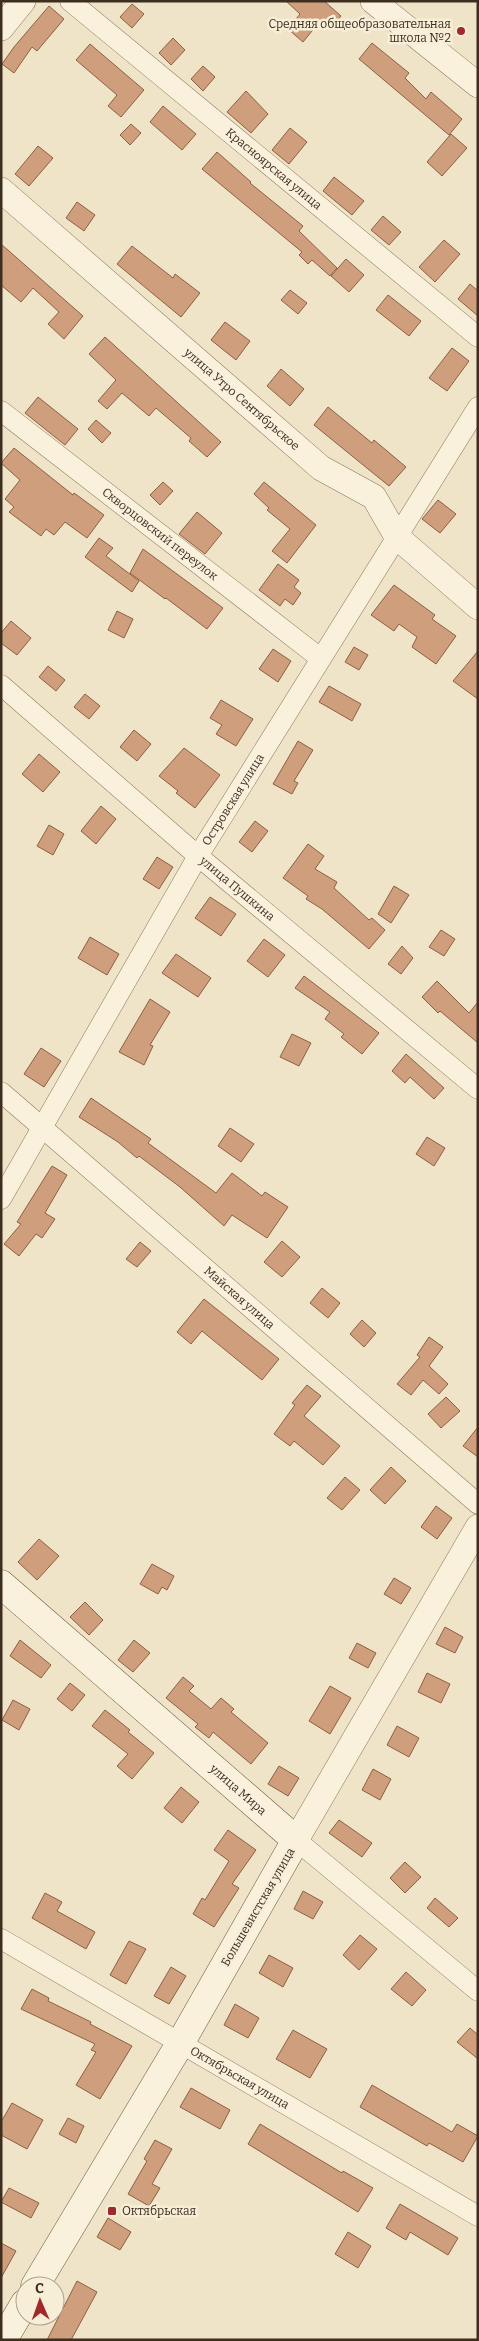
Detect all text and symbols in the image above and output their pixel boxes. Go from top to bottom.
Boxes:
place label: Средняя общеобразовательная школа №2 [269,17,451,45]
marker: Средняя общеобразовательная школа №2 [455,25,467,37]
street label: Красноярская улица [223,125,325,213]
street label: улица Утро Сентябрьское [180,345,302,453]
street label: Скворцовский переулок [99,485,221,583]
street label: Островская улица [199,751,267,848]
street label: улица Пушкина [196,853,278,924]
street label: Майская улица [201,1264,278,1332]
street label: улица Мира [206,1761,270,1818]
street label: Большевистская улица [218,1845,298,1969]
street label: Октябрьская улица [188,2043,292,2112]
place label: Октябрьская [122,2204,197,2218]
marker: Октябрьская [106,2205,118,2217]
north arrow [15,2276,65,2326]
text: С [35,2280,44,2297]

